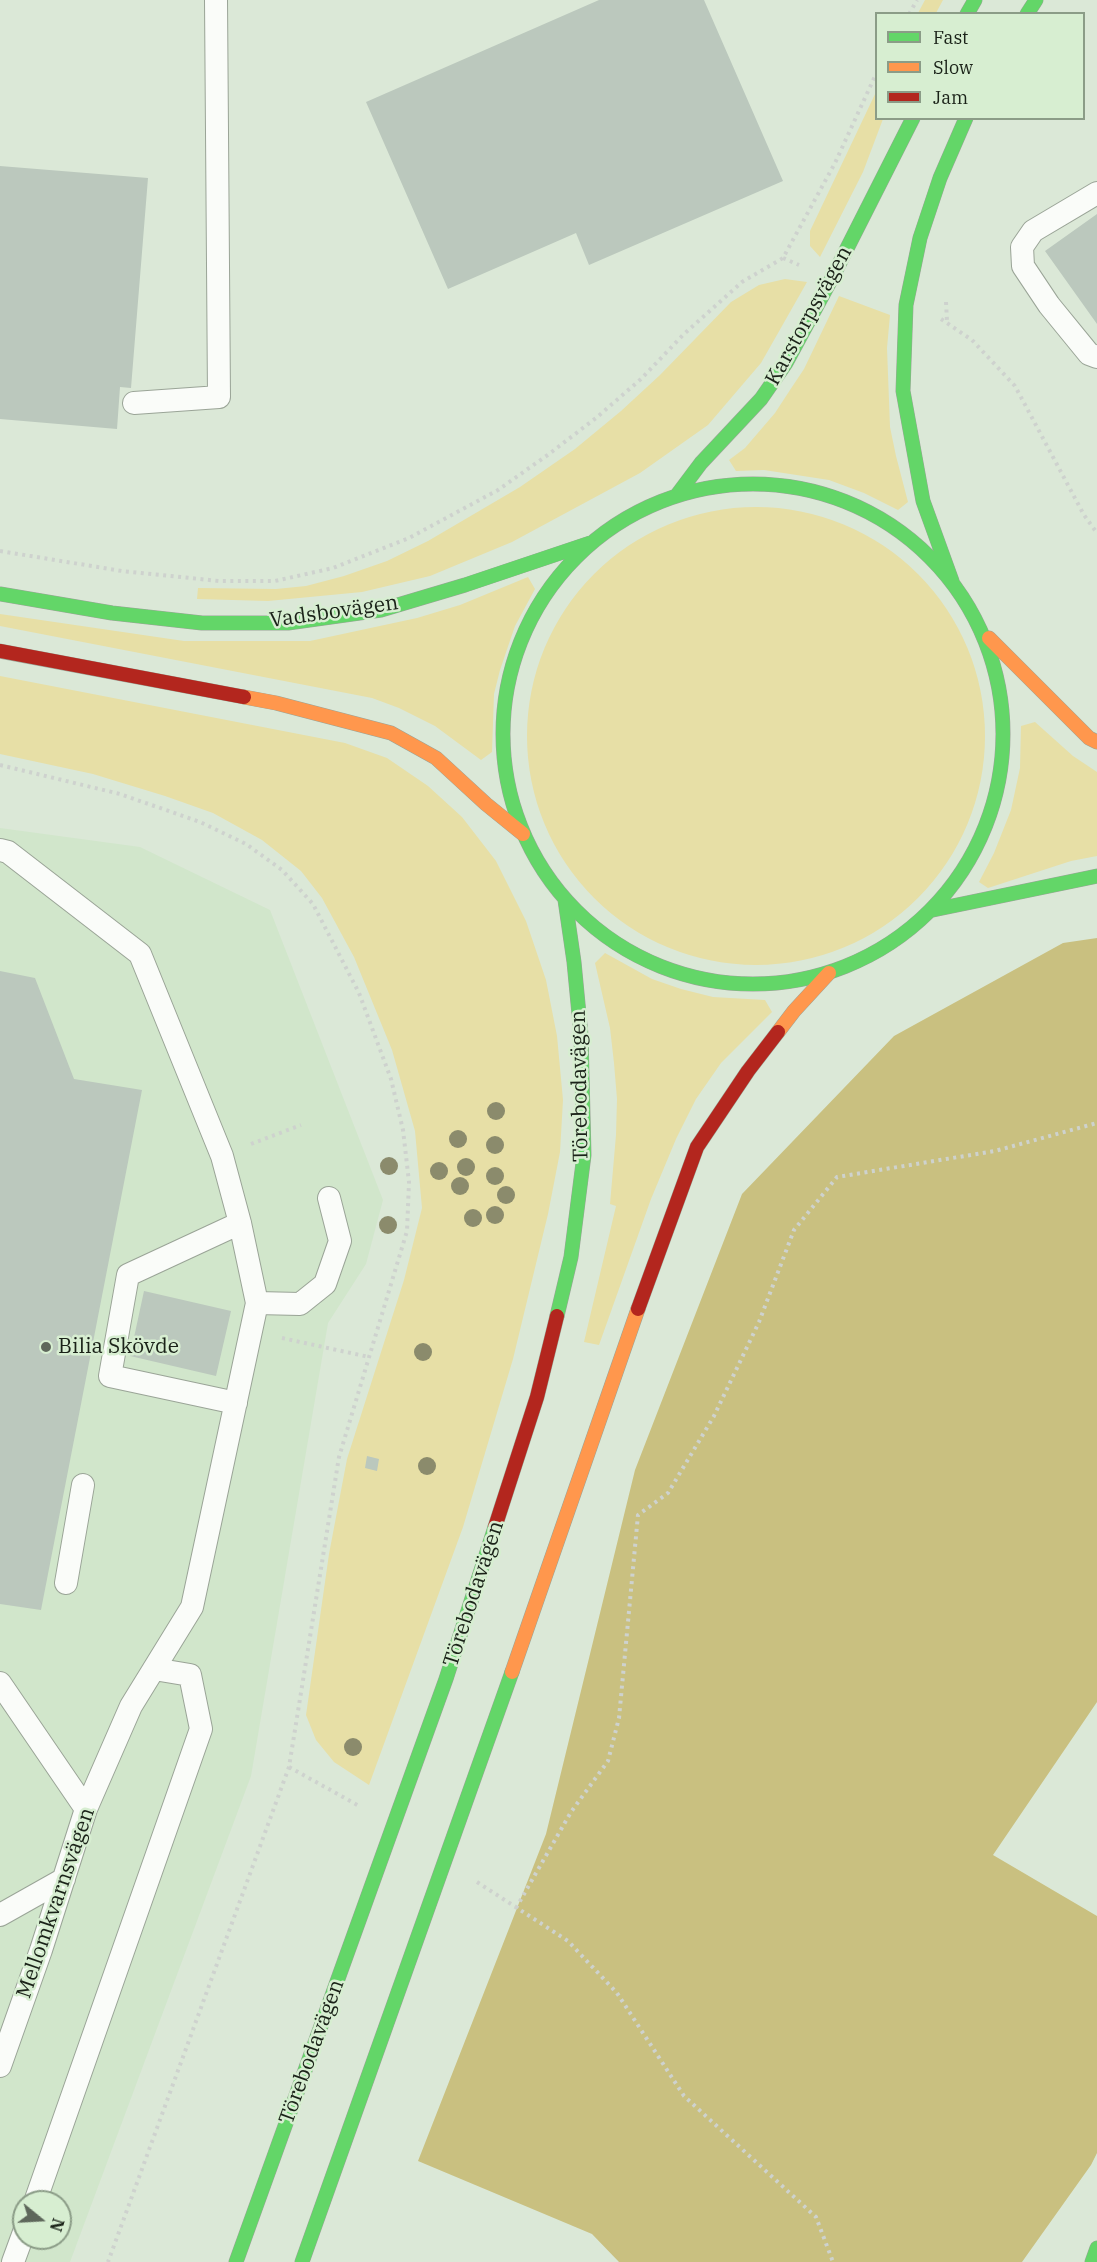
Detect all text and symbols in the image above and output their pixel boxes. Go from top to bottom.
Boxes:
legend [875,12,1085,120]
text: Fast [933,26,968,49]
text: Slow [933,56,973,79]
text: Jam [933,86,968,109]
street label: Karstorpsvägen [760,242,858,390]
street label: Vadsbovägen [268,590,400,634]
street label: Törebodavägen [566,1010,594,1162]
place label: Bilia Skövde [58,1334,179,1360]
marker: Bilia Skövde [39,1340,53,1354]
street label: Törebodavägen [438,1518,510,1670]
street label: Mellomkvarnsvägen [12,1804,100,2002]
street label: Törebodavägen [274,1976,350,2128]
north arrow [12,2190,72,2250]
text: N [46,2216,69,2234]

